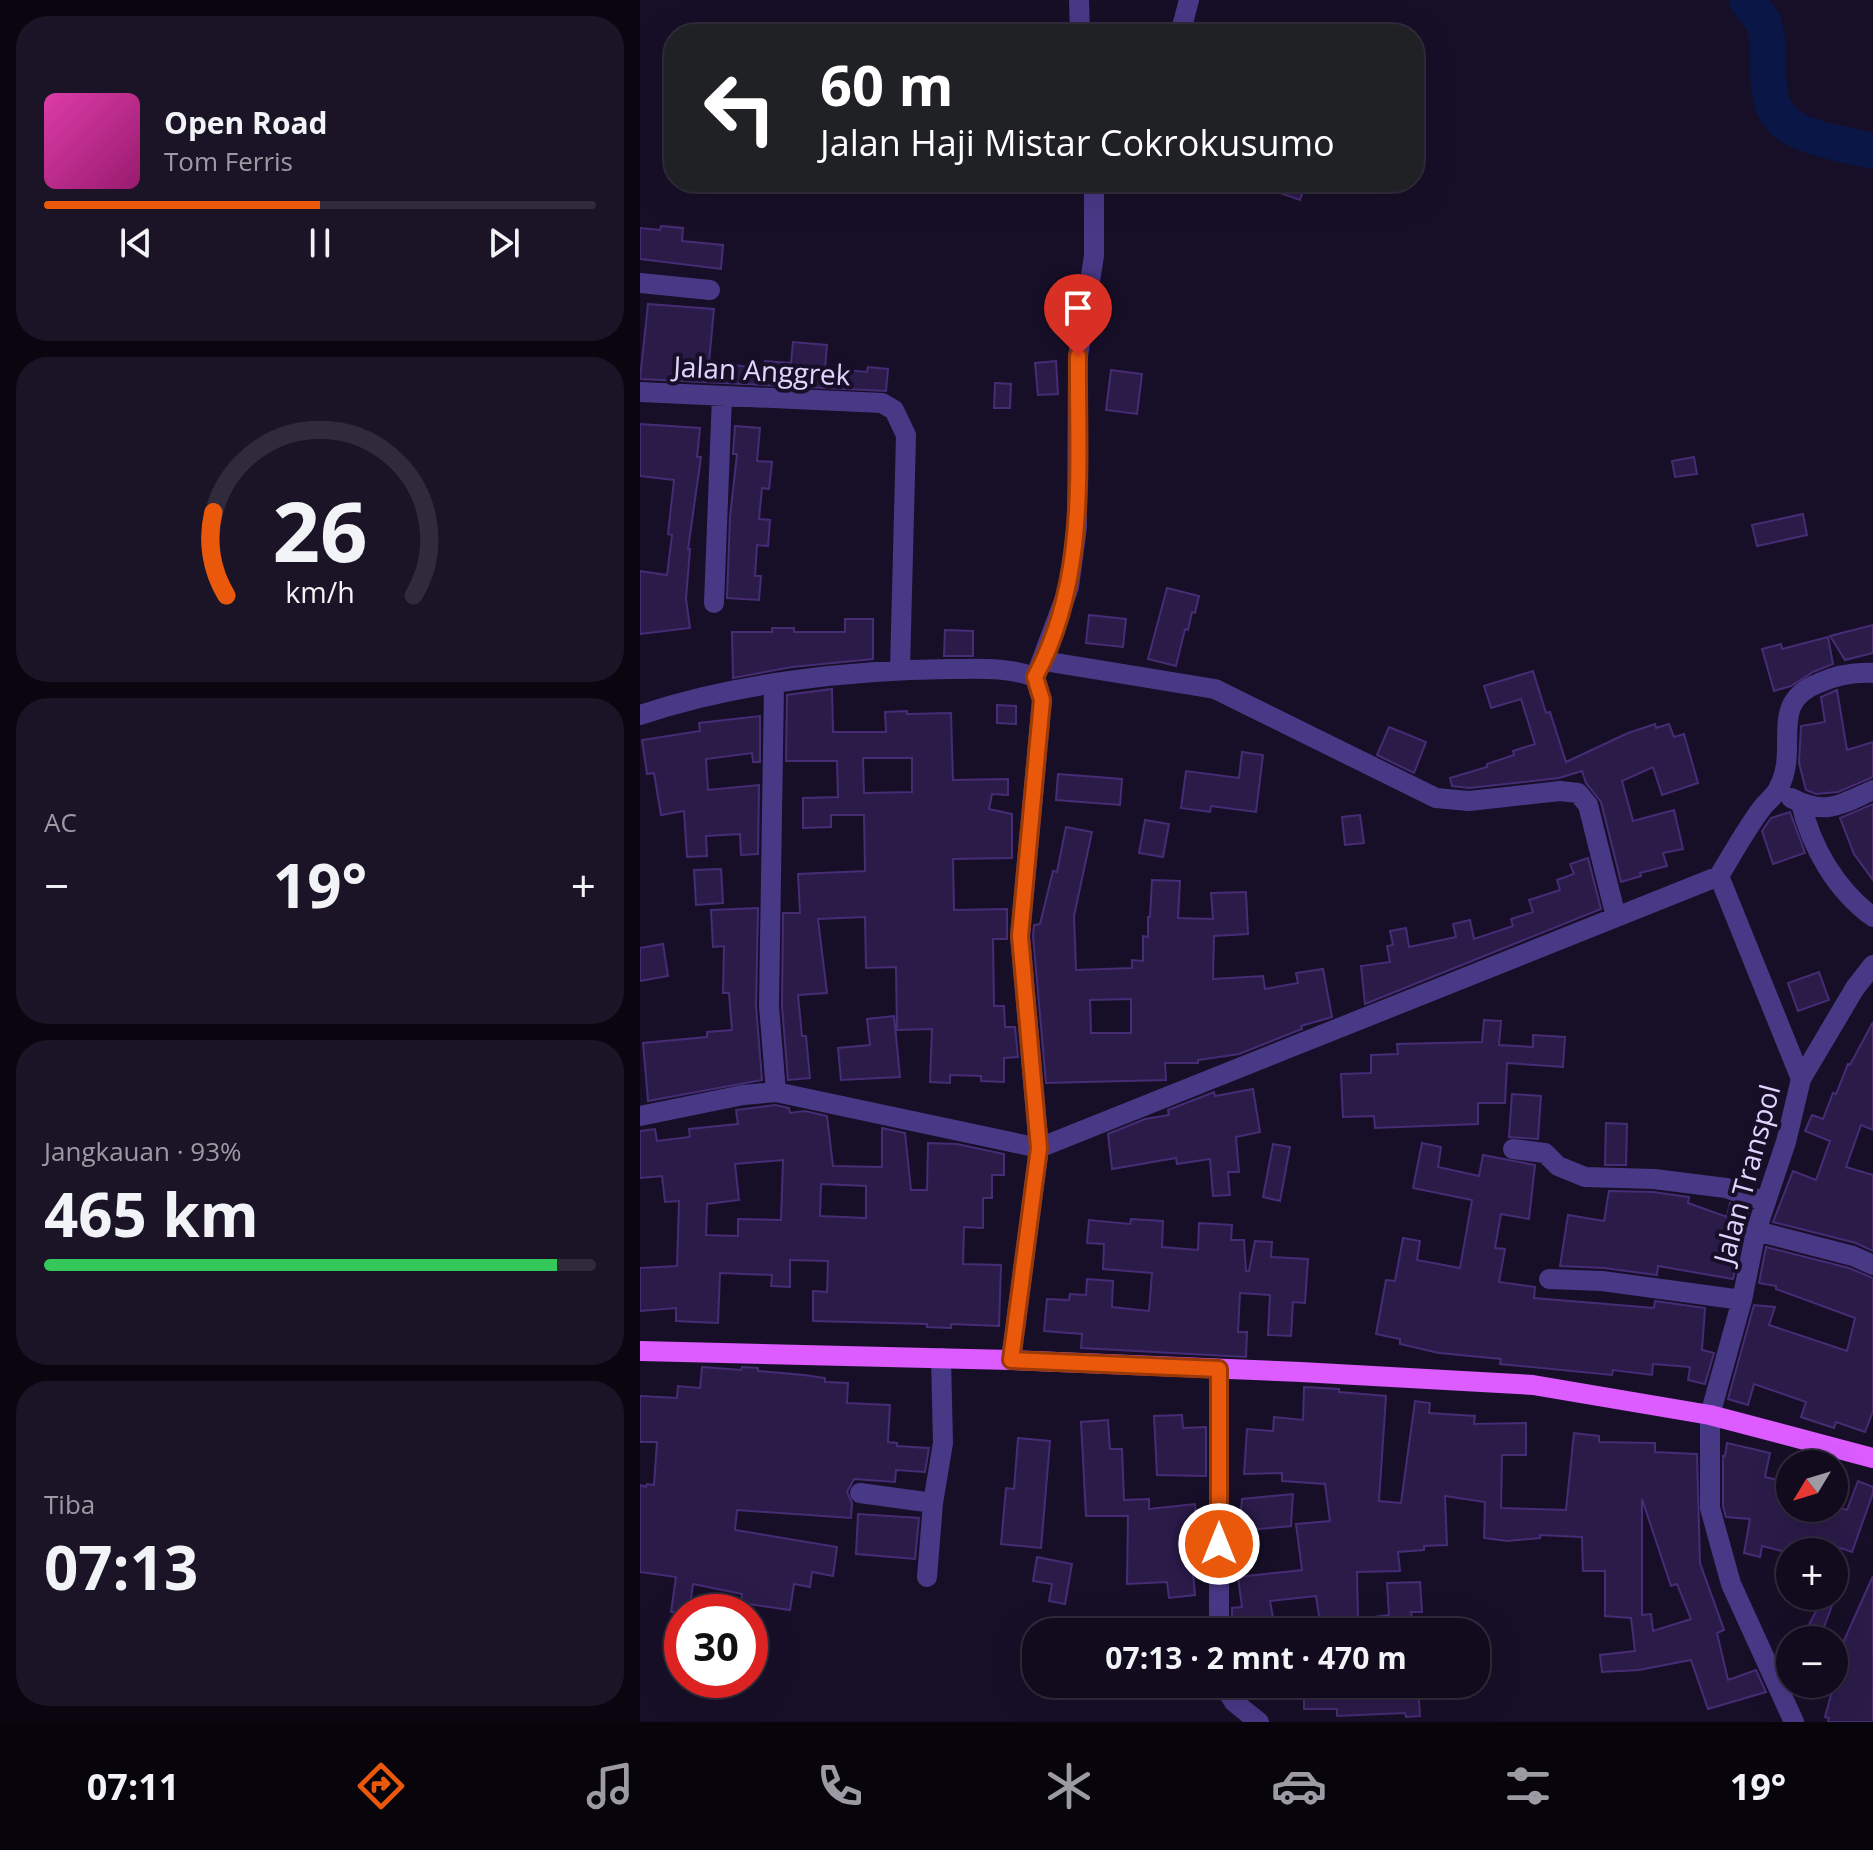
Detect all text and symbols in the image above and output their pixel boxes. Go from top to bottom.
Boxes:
text: 60 m [820,46,954,122]
icon: left [688,56,792,160]
text: Open Road [164,102,328,143]
text: Jalan Haji Mistar Cokrokusumo [820,118,1335,167]
text: Tom Ferris [164,143,293,179]
icon: previous [114,221,158,265]
icon: pause [298,221,342,265]
icon: next [482,221,526,265]
pin [1044,274,1112,356]
icon: arrive [1056,286,1100,330]
street label: Jalan Anggrek [669,346,852,394]
text: 26 [272,472,368,585]
text: km/h [285,572,355,611]
text: AC [44,804,77,840]
text: 19° [273,844,367,926]
text: − [44,855,69,915]
text: + [571,855,596,915]
street label: Jalan Transpol [1703,1080,1788,1271]
text: Jangkauan · 93% [44,1133,242,1169]
text: 465 km [44,1173,259,1255]
north arrow [1776,1450,1848,1522]
map controls [1776,1450,1848,1698]
text: Tiba [44,1486,95,1522]
position arrow [1177,1502,1261,1586]
text: 07:13 [44,1526,198,1608]
button: + [1776,1538,1848,1610]
speed limit sign: 30 [664,1594,768,1698]
button: − [1776,1626,1848,1698]
text: 07:13 · 2 mnt · 470 m [1105,1637,1407,1678]
icon: directions [353,1758,409,1814]
icon: music [582,1758,638,1814]
icon: phone [812,1758,868,1814]
icon: climate [1041,1758,1097,1814]
icon: car [1271,1758,1327,1814]
icon: filters [1500,1758,1556,1814]
text: 07:11 [87,1762,179,1811]
text: 19° [1730,1762,1786,1811]

